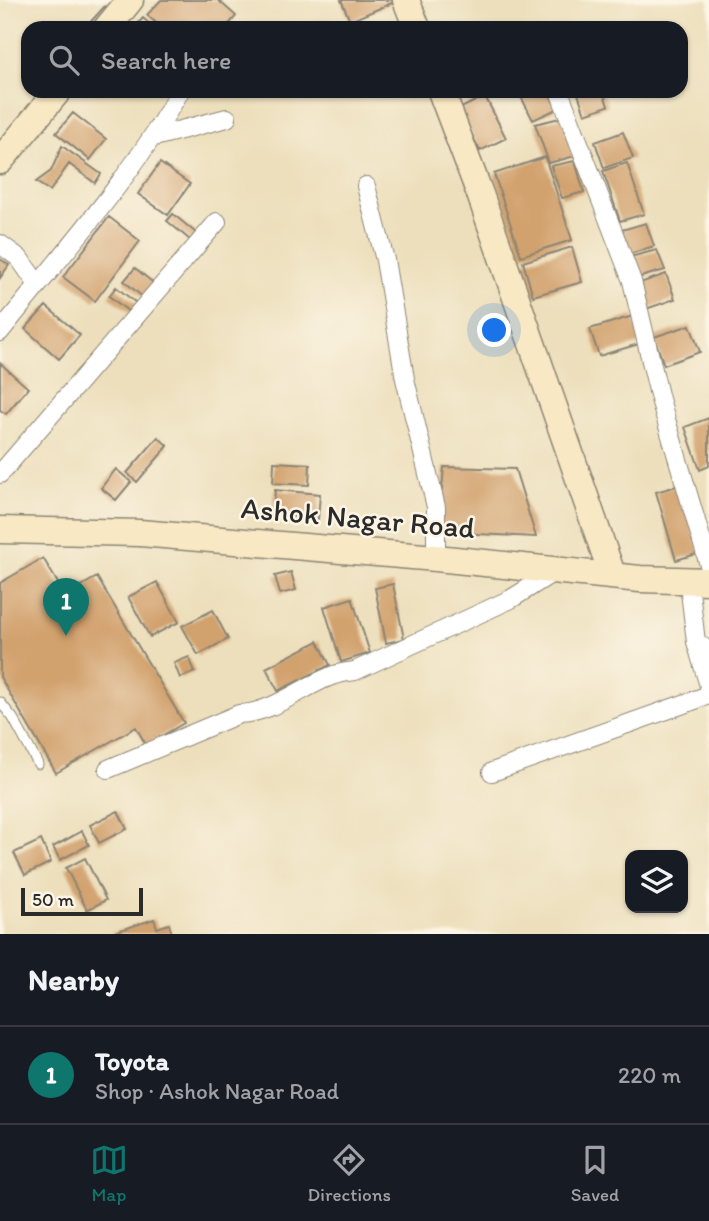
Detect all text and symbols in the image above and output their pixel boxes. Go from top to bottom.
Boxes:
search box [21,21,688,98]
icon: search [45,41,83,79]
text: Search here [101,44,231,76]
your location [477,313,511,347]
street label: Ashok Nagar Road [240,489,476,546]
pin: 1 [43,578,89,636]
map controls [625,850,688,913]
button: layers [625,850,688,913]
scale bar [21,885,144,917]
text: 50 m [32,888,74,911]
text: Nearby [28,961,119,998]
text: Toyota [95,1045,169,1077]
text: 1 [46,1061,56,1089]
text: 220 m [618,1061,681,1089]
text: Shop · Ashok Nagar Road [95,1077,339,1105]
tab: Map [90,1141,128,1206]
tab: Directions [307,1141,391,1206]
tab: Saved [571,1141,619,1206]

